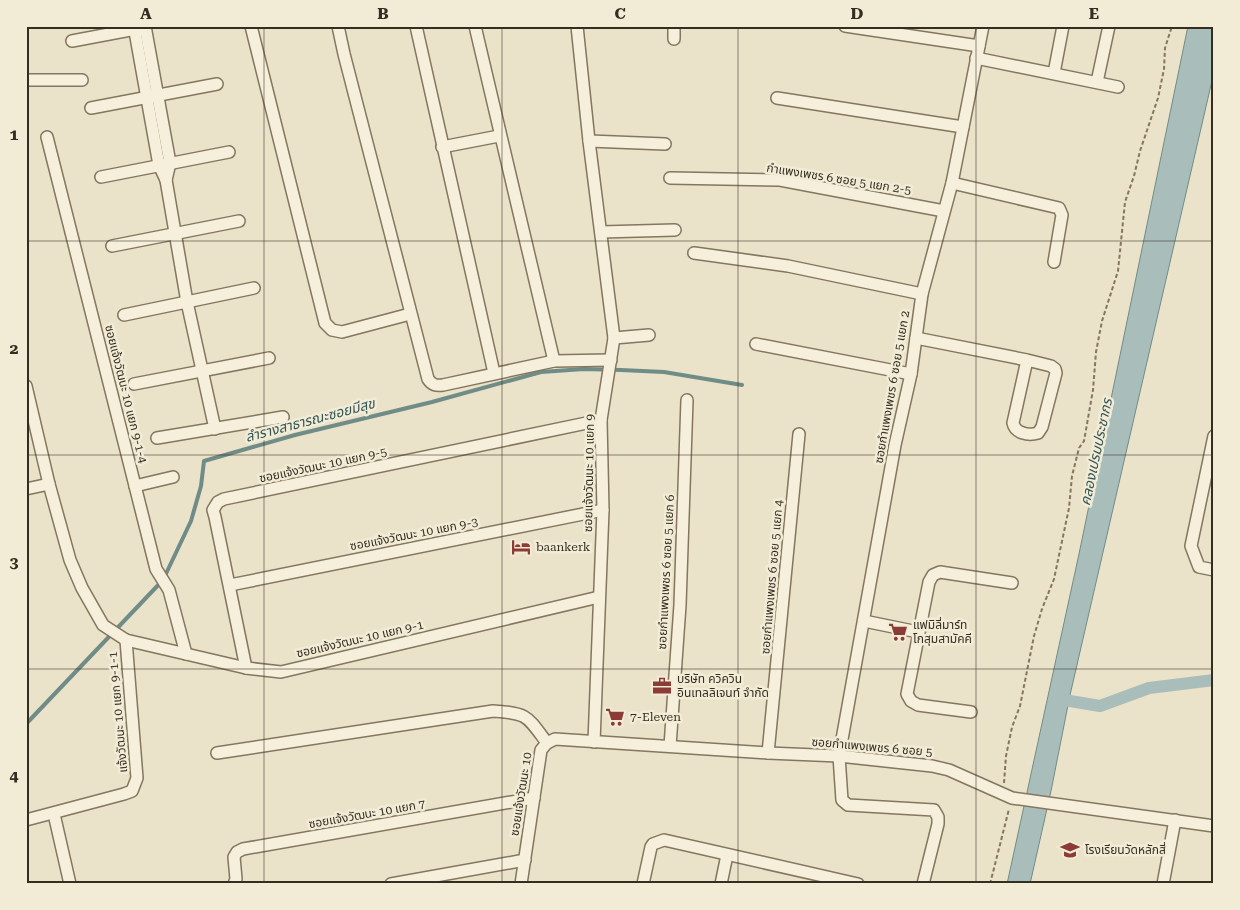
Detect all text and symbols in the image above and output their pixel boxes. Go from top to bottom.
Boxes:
text: A [140,4,152,23]
text: B [377,4,389,23]
text: C [614,4,626,23]
text: D [851,4,864,23]
text: E [1089,4,1099,23]
text: 1 [10,125,19,144]
street label: กำแพงเพชร 6 ซอย 5 แยก 2-5 [766,161,913,197]
street label: ซอยกำแพงเพชร 6 ซอย 5 แยก 2 [872,309,912,465]
street label: ซอยแจ้งวัฒนะ 10 แยก 9-1-4 [102,323,150,465]
text: 2 [10,339,19,358]
water label: ลำรางสาธารณะซอยมีสุข [243,395,378,446]
water label: คลองเปรมประชากร [1077,396,1115,507]
street label: ซอยแจ้งวัฒนะ 10 แยก 9 [581,414,597,532]
street label: ซอยแจ้งวัฒนะ 10 แยก 9-5 [258,445,388,485]
street label: ซอยกำแพงเพชร 6 ซอย 5 แยก 6 [655,494,677,650]
street label: ซอยกำแพงเพชร 6 ซอย 5 แยก 4 [758,499,786,655]
street label: ซอยแจ้งวัฒนะ 10 แยก 9-3 [349,515,480,553]
hotel icon: baankerk [510,536,532,558]
place label: baankerk [536,540,591,554]
text: 3 [10,553,19,572]
place label: แฟมิลี่มาร์ท โกสุมสามัคคี [913,616,972,646]
street label: ซอยแจ้งวัฒนะ 10 แยก 9-1 [295,617,425,660]
supermarket icon: แฟมิลี่มาร์ท โกสุมสามัคคี [887,621,909,643]
street label: แจ้งวัฒนะ 10 แยก 9-1-1 [106,651,130,773]
place label: บริษัท ควิควิน อินเทลลิเจนท์ จำกัด [677,672,769,700]
office icon: บริษัท ควิควิน อินเทลลิเจนท์ จำกัด [651,675,673,697]
supermarket icon: 7-Eleven [604,706,626,728]
place label: 7-Eleven [630,710,681,724]
street label: ซอยกำแพงเพชร 6 ซอย 5 [811,735,933,759]
street label: ซอยแจ้งวัฒนะ 10 [507,751,535,837]
text: 4 [10,766,19,785]
street label: ซอยแจ้งวัฒนะ 10 แยก 7 [308,797,427,831]
school or university icon: โรงเรียนวัดหลักสี่ [1059,839,1081,861]
place label: โรงเรียนวัดหลักสี่ [1085,841,1166,857]

